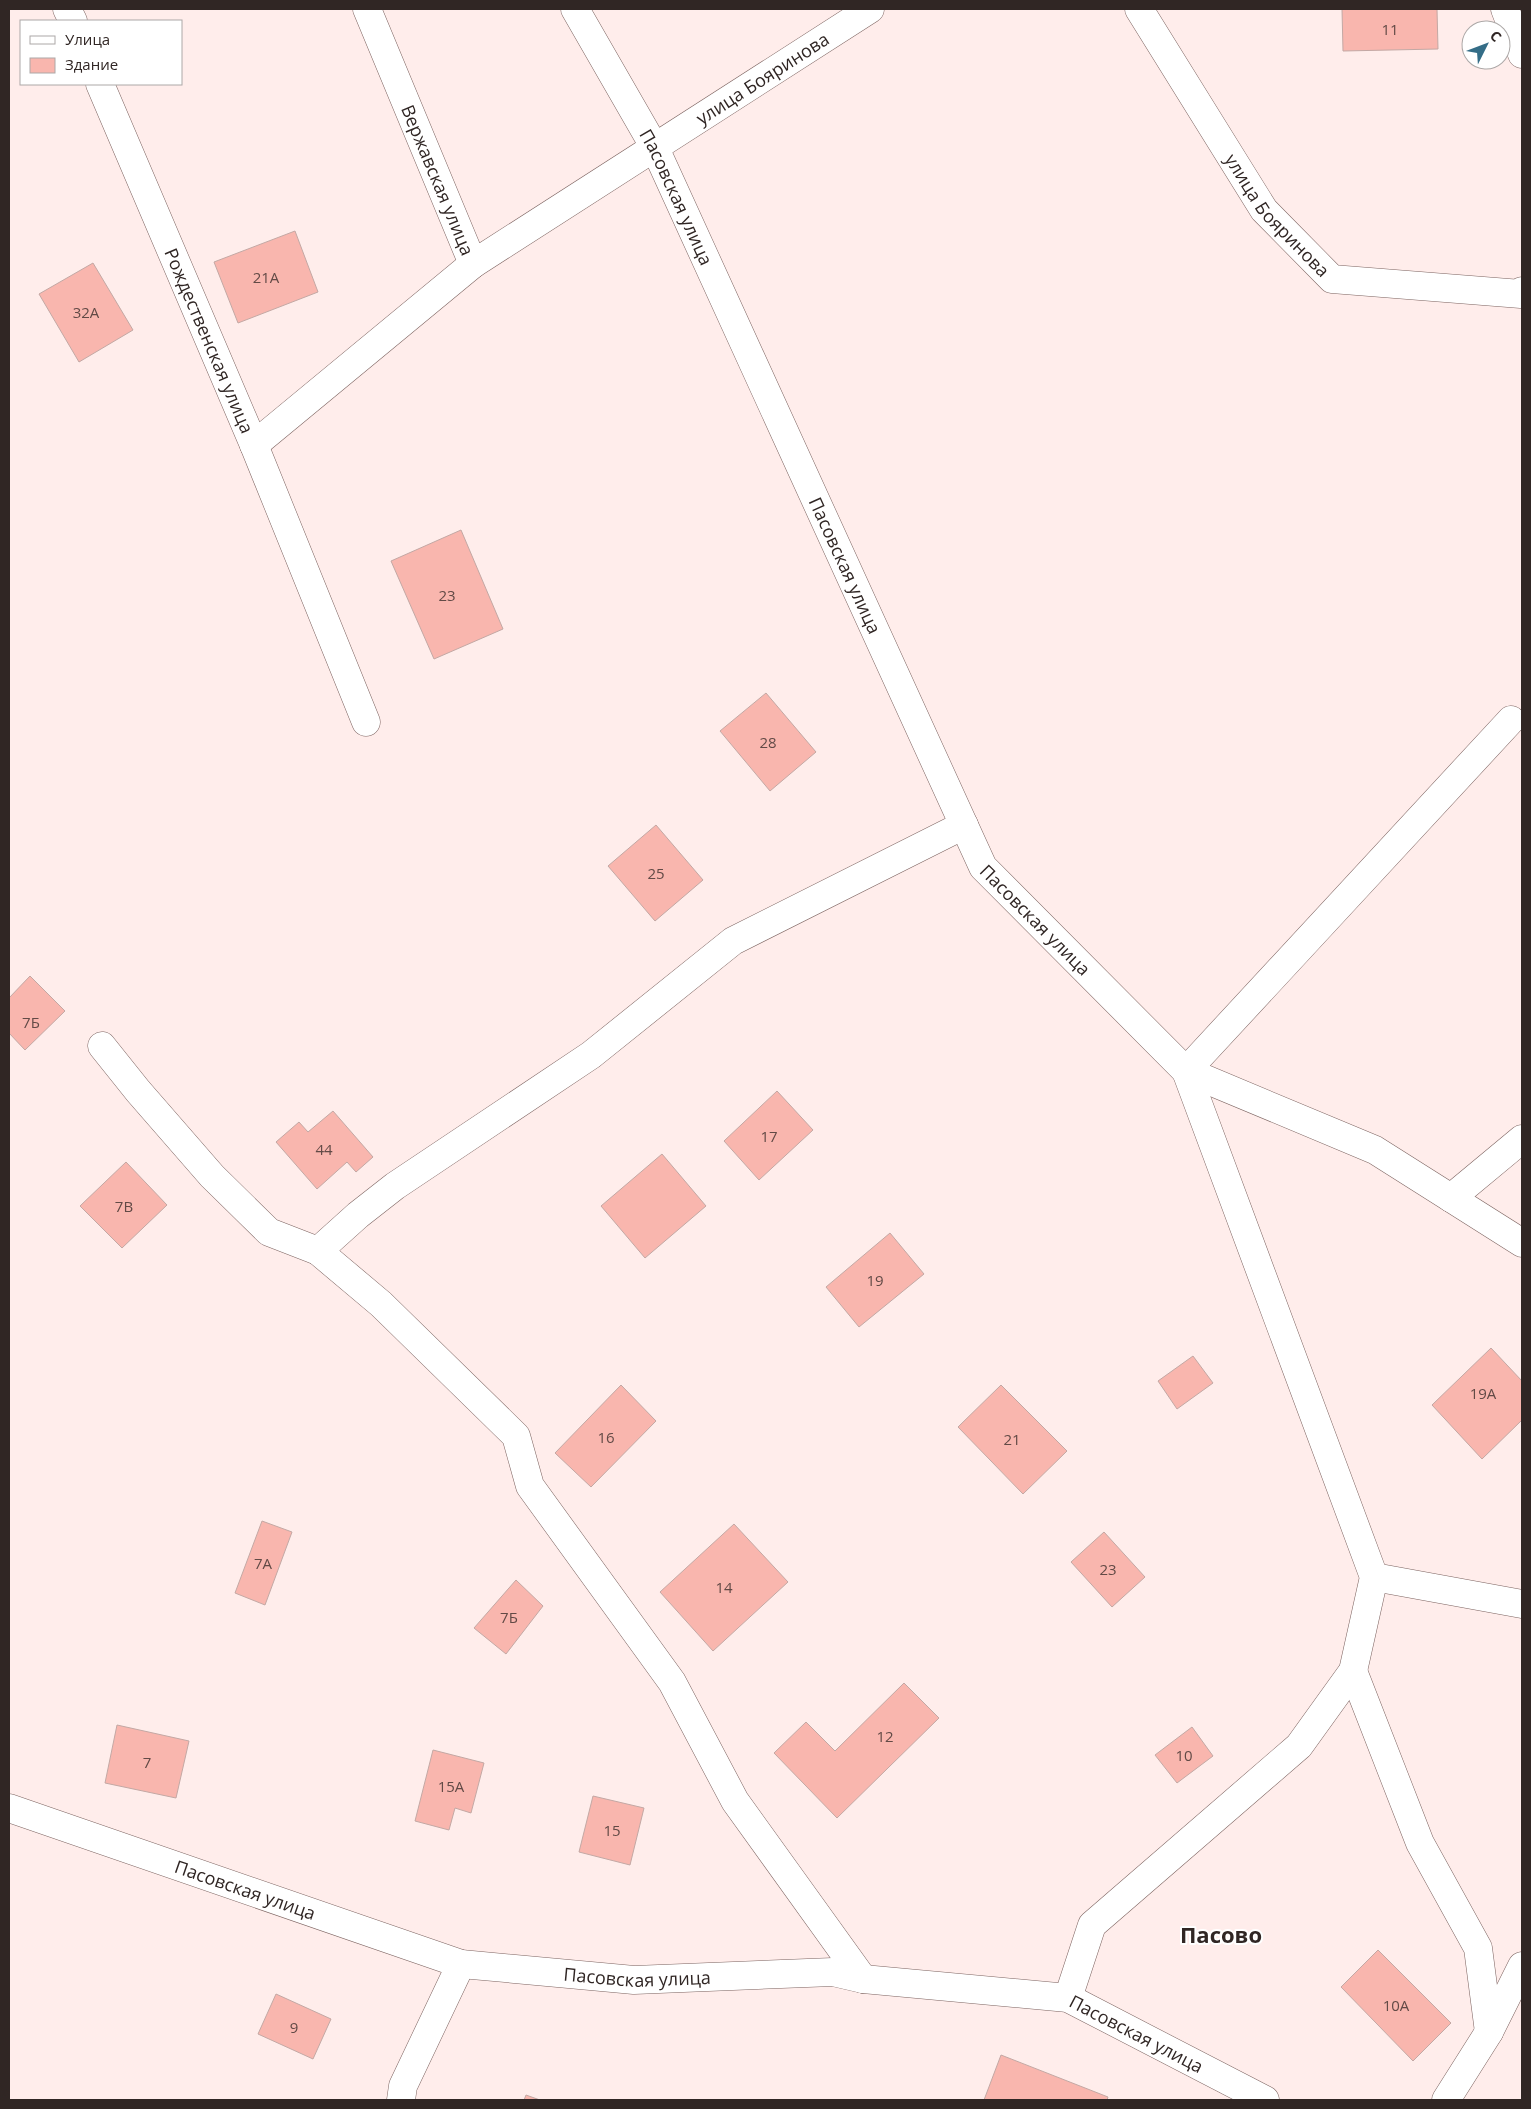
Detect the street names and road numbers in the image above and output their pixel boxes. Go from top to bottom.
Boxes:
street label: улица Бояринова [691,27,833,130]
street label: Вержавская улица [396,101,480,259]
street label: Пасовская улица [635,125,719,269]
street label: улица Бояринова [1220,149,1335,282]
street label: Рождественская улица [159,244,260,437]
street label: Пасовская улица [804,493,887,637]
street label: Пасовская улица [975,859,1096,980]
street label: Пасовская улица [172,1854,319,1925]
street label: Пасовская улица [562,1962,711,1992]
street label: Пасовская улица [1066,1989,1208,2078]

